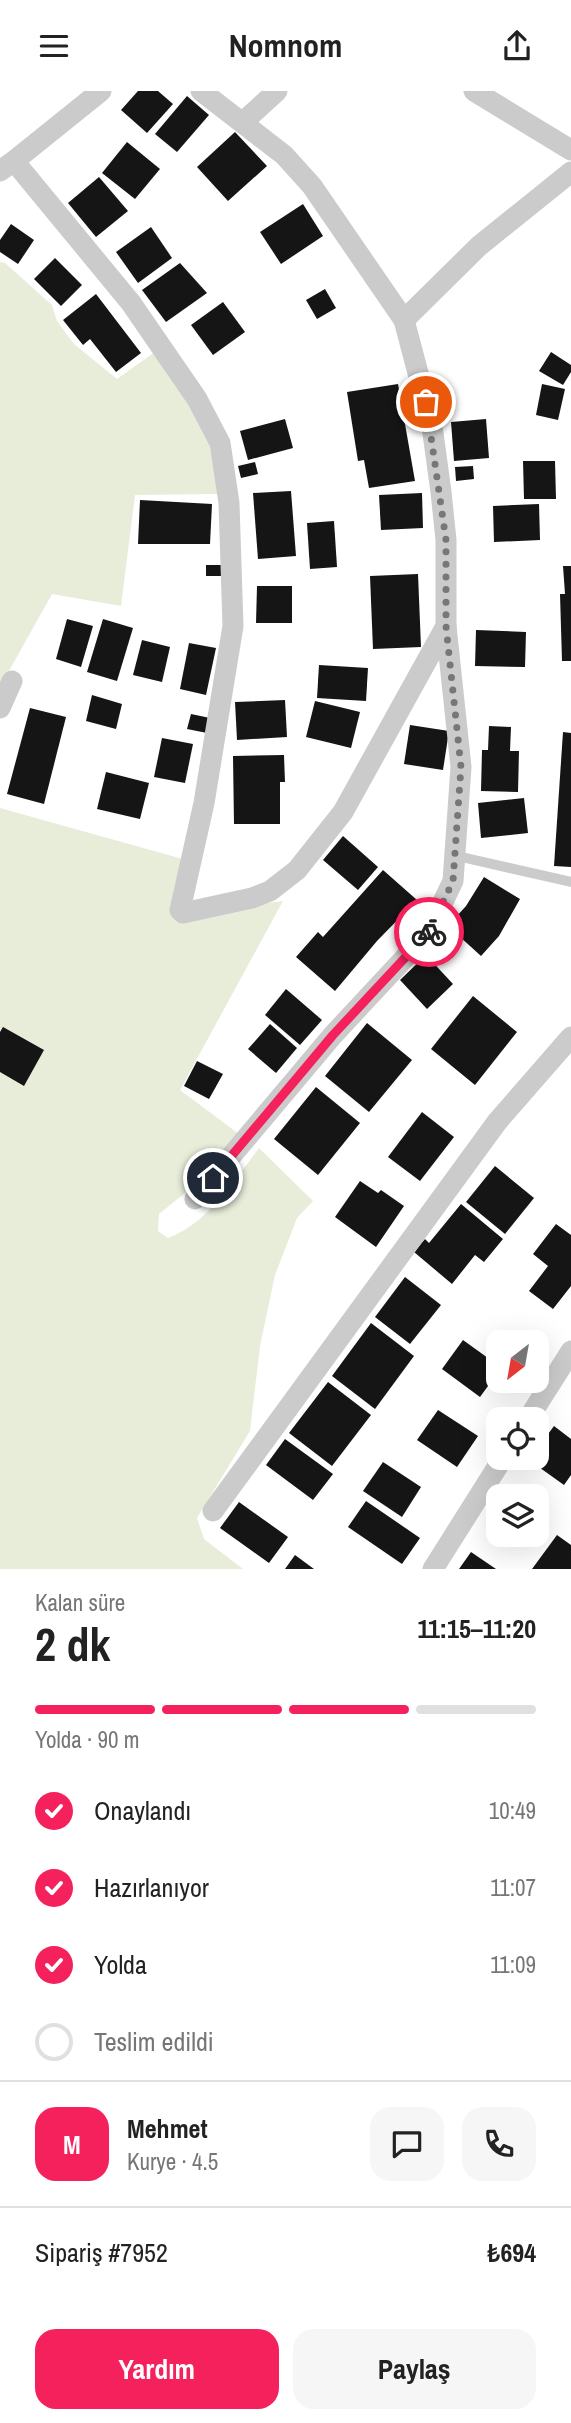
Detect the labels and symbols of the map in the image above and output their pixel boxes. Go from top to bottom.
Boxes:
pin [396,372,456,432]
courier [394,897,464,967]
pin [183,1148,243,1208]
north arrow [486,1330,550,1393]

